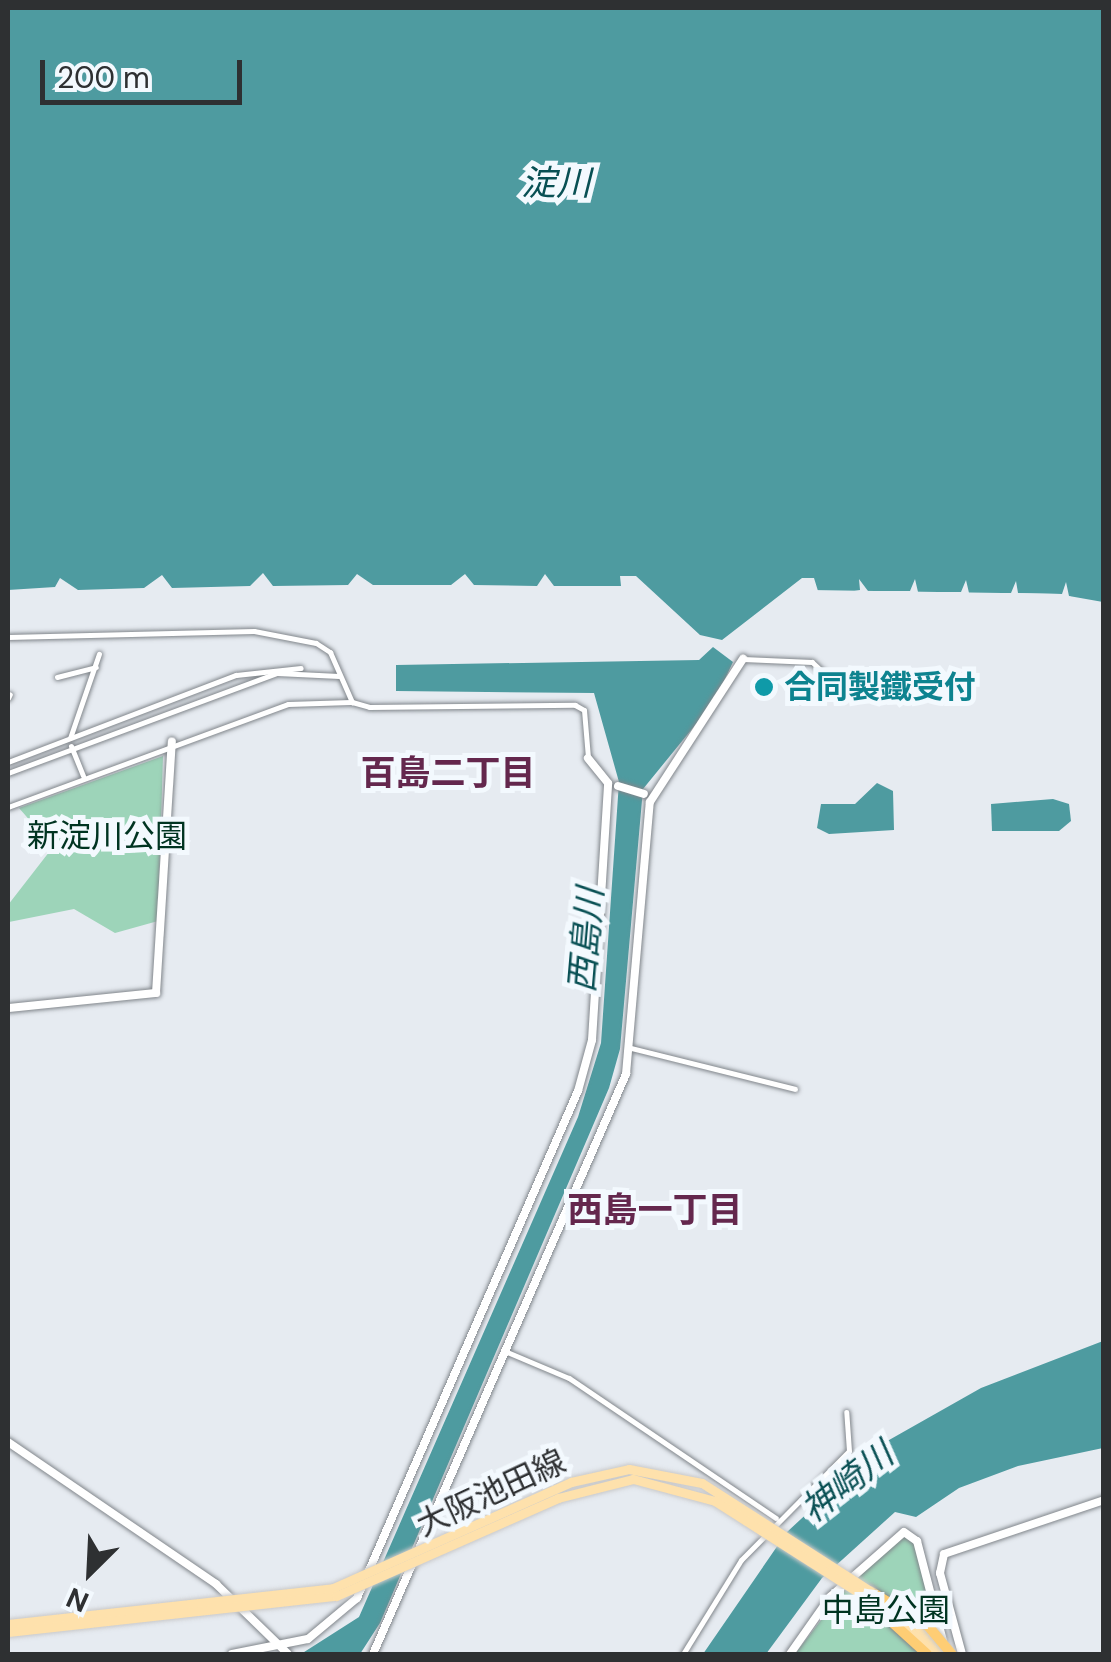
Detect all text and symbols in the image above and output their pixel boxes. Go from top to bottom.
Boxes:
scale bar [45,40,248,102]
text: 200 m [57,58,150,97]
water label: 淀川 [521,162,591,204]
place label: 合同製鐵受付 [784,668,976,706]
marker: 合同製鐵受付 [753,676,775,698]
district label: 百島二丁目 [361,752,535,794]
park label: 新淀川公園 [27,817,187,855]
water label: 西島川 [561,886,611,994]
district label: 西島一丁目 [568,1189,742,1231]
water label: 神崎川 [793,1433,901,1531]
street label: 大阪池田線 [410,1442,572,1544]
north arrow [40,1522,140,1622]
text: N [61,1579,94,1621]
park label: 中島公園 [822,1591,950,1629]

